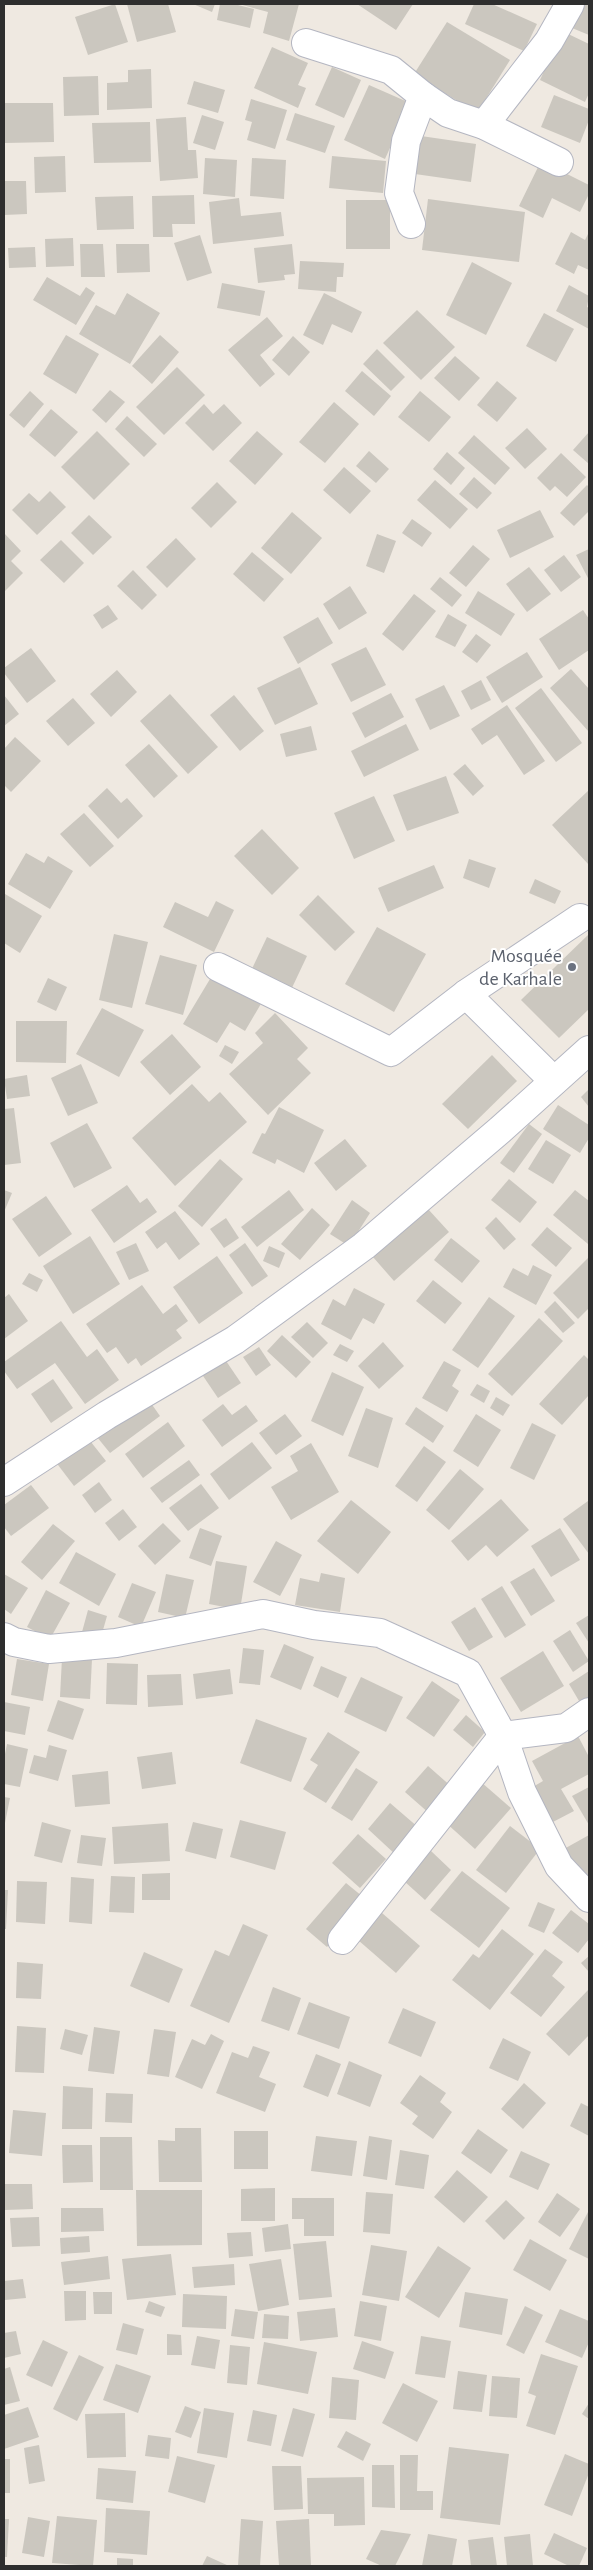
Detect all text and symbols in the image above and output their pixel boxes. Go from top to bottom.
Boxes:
place label: Mosquée de Karhale [479,946,562,989]
marker: Mosquée de Karhale [566,961,578,973]

